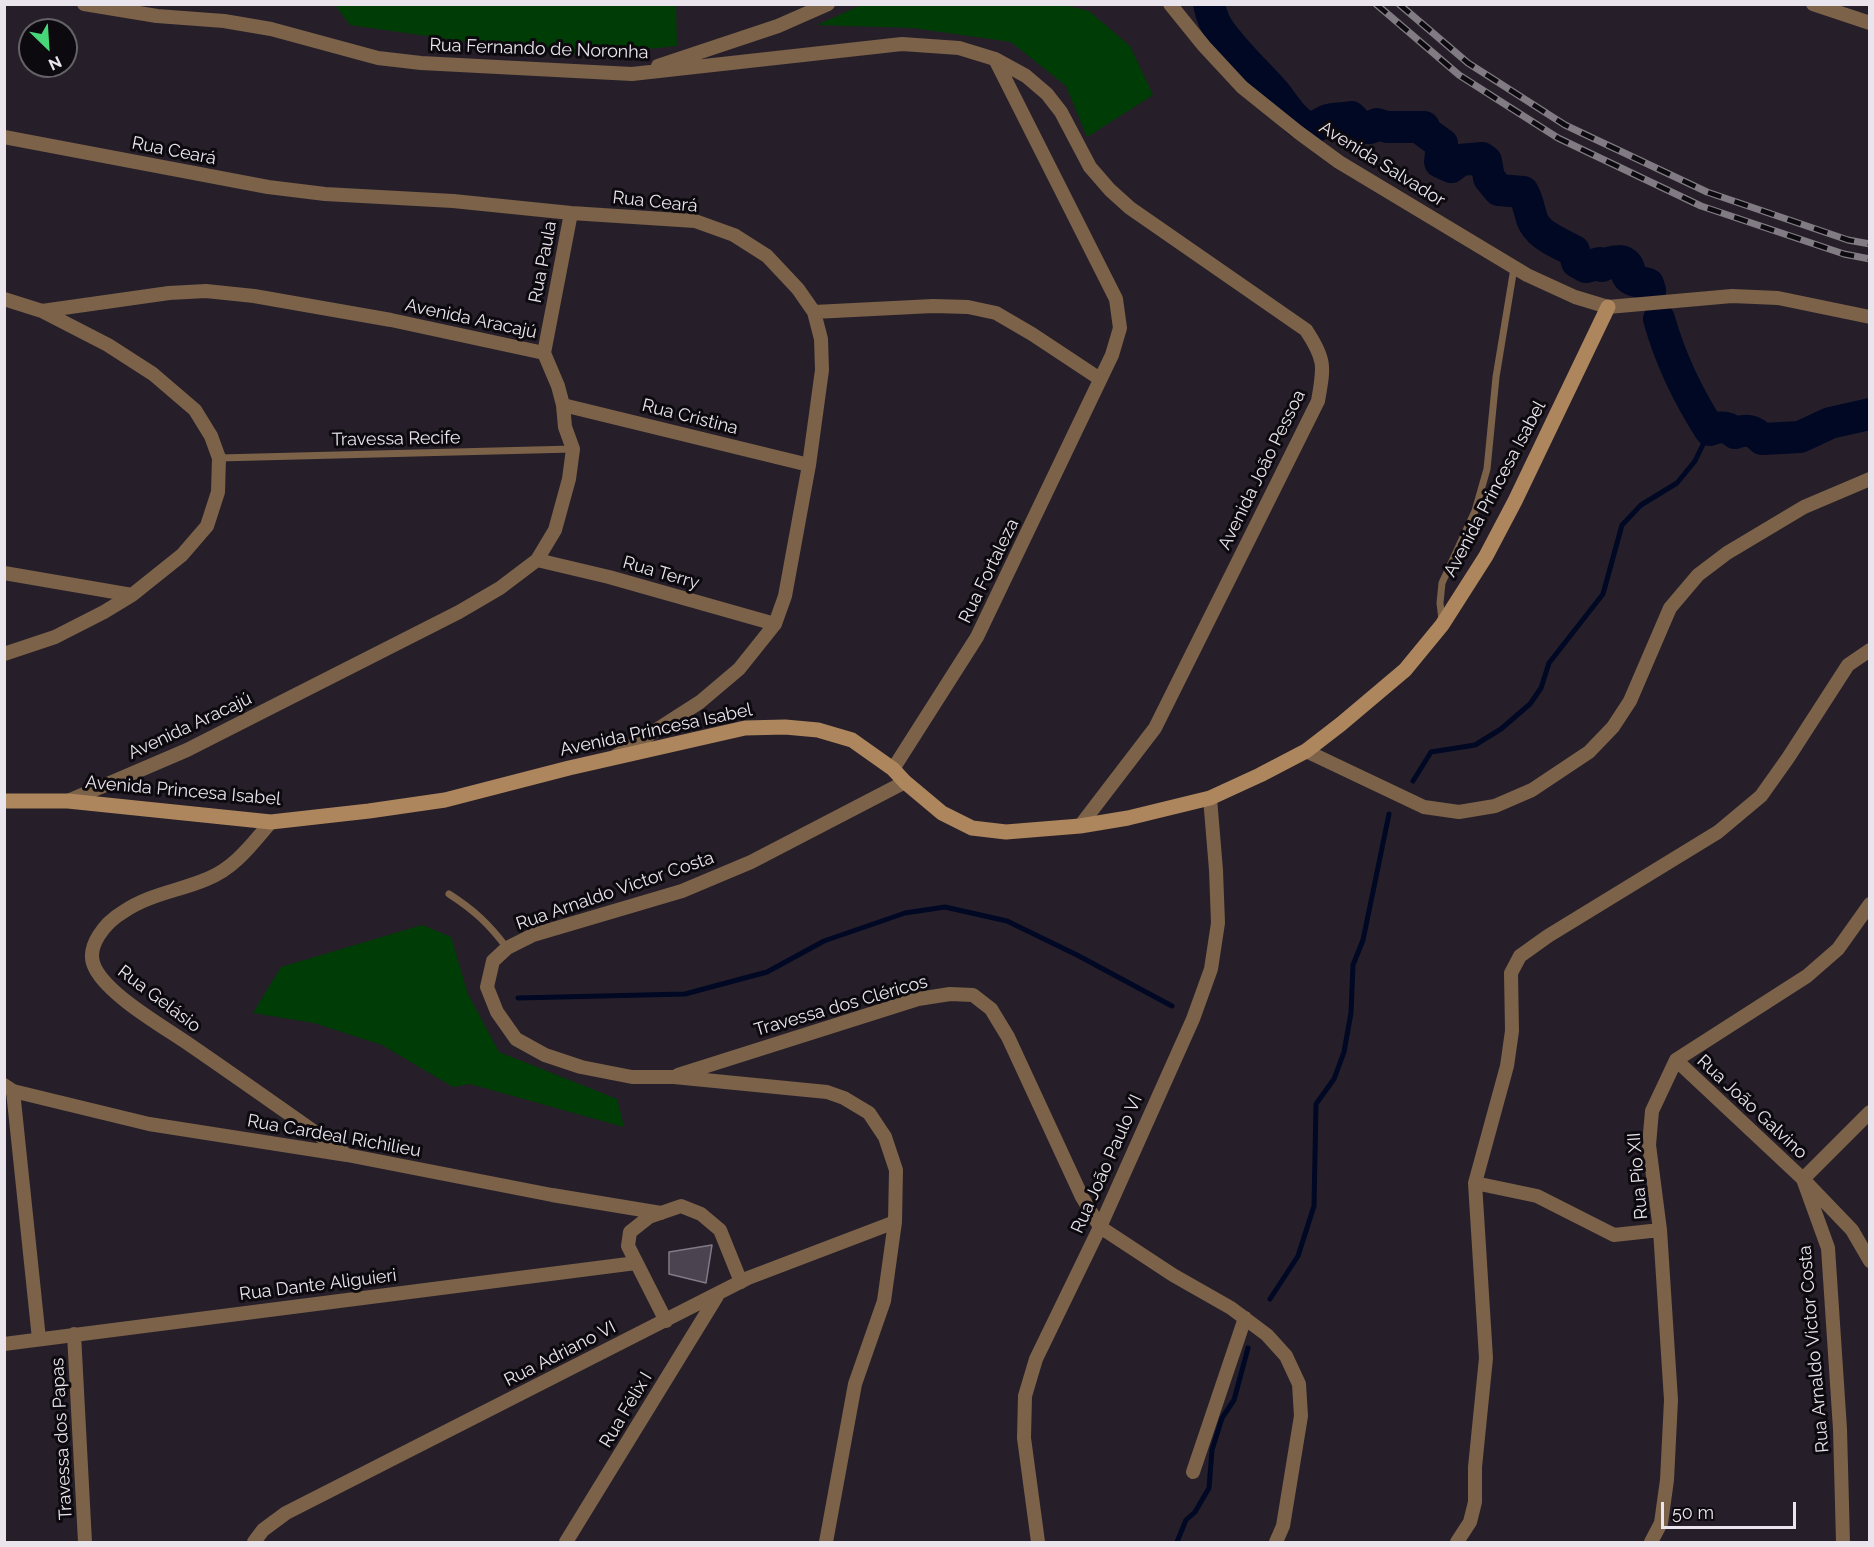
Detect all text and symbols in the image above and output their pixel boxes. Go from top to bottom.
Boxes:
north arrow [18,18,78,78]
street label: Rua Fernando de Noronha [429,34,649,64]
text: N [45,52,65,74]
street label: Avenida Salvador [1315,117,1449,211]
street label: Rua Ceará [130,132,218,170]
street label: Rua Ceará [611,187,699,217]
street label: Rua Paula [524,219,562,305]
street label: Avenida Aracajú [403,294,539,344]
street label: Avenida João Pessoa [1214,387,1310,553]
street label: Rua Cristina [640,395,740,439]
street label: Avenida Princesa Isabel [1439,397,1551,581]
street label: Travessa Recife [331,427,461,451]
street label: Rua Fortaleza [954,515,1024,627]
street label: Rua Terry [620,552,702,594]
street label: Avenida Aracajú [125,688,255,764]
street label: Avenida Princesa Isabel [558,699,754,761]
street label: Avenida Princesa Isabel [84,772,282,810]
street label: Rua Arnaldo Victor Costa [513,847,717,935]
street label: Rua Gelásio [113,961,205,1037]
street label: Travessa dos Cléricos [752,971,930,1041]
street label: Rua João Galvino [1692,1050,1812,1164]
street label: Rua João Paulo VI [1067,1091,1147,1237]
street label: Rua Cardeal Richilieu [245,1110,423,1162]
street label: Rua Pio XII [1623,1132,1653,1220]
street label: Rua Arnaldo Victor Costa [1794,1244,1834,1454]
street label: Rua Dante Aliguieri [238,1265,398,1305]
street label: Rua Adriano VI [501,1317,619,1391]
street label: Travessa dos Papas [47,1357,77,1521]
street label: Rua Félix I [595,1368,657,1452]
scale bar [1664,1490,1799,1528]
text: 50 m [1672,1502,1714,1523]

